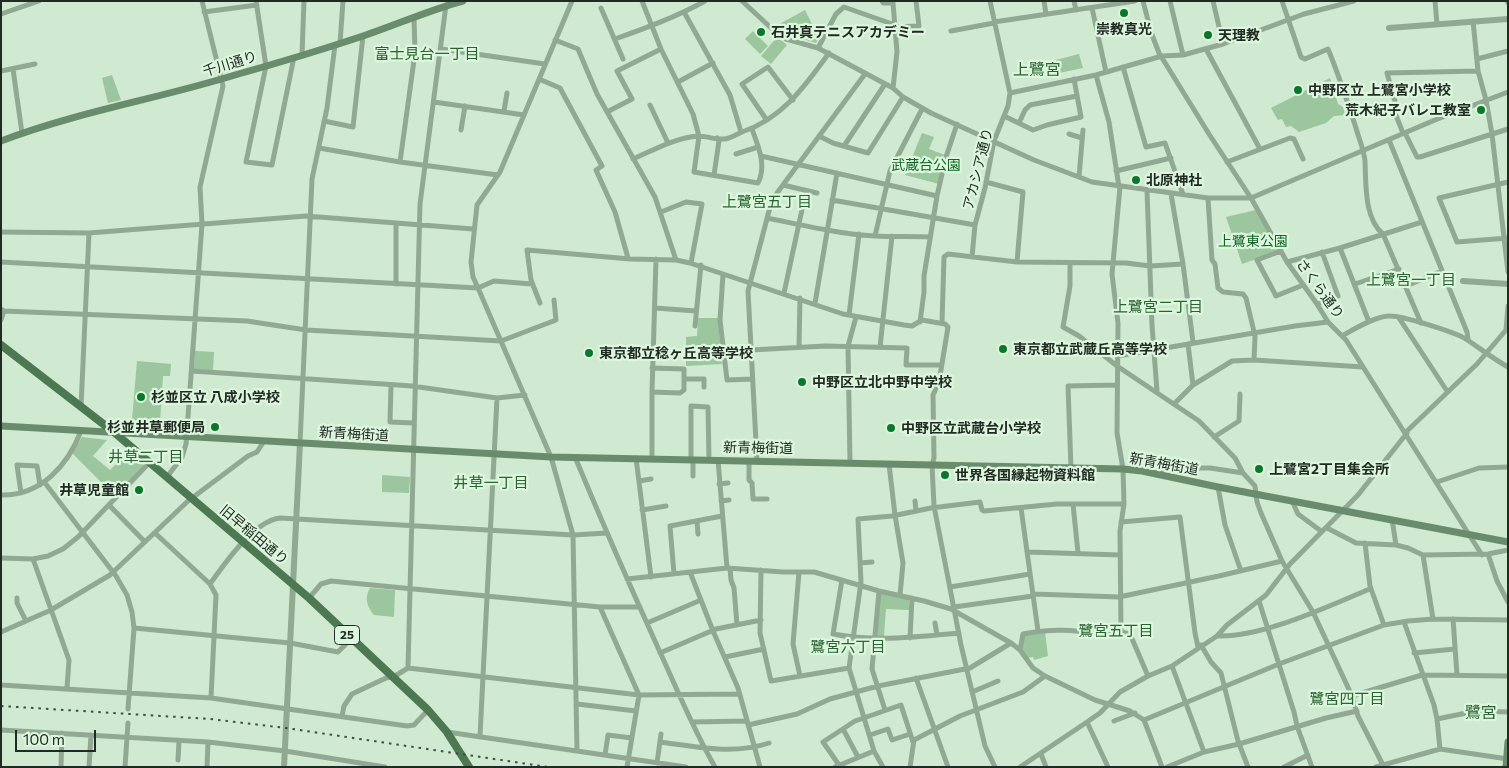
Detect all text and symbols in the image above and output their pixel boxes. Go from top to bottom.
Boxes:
marker: 崇教真光 [1118,7,1130,19]
place label: 崇教真光 [1096,21,1152,37]
place label: 石井真テニスアカデミー [771,24,925,40]
marker: 石井真テニスアカデミー [755,26,767,38]
place label: 天理教 [1218,27,1260,43]
marker: 天理教 [1202,29,1214,41]
district label: 富士見台一丁目 [375,45,479,63]
street label: 千川通り [201,48,259,80]
district label: 上鷺宮 [1013,60,1061,80]
place label: 中野区立 上鷺宮小学校 [1308,82,1451,98]
marker: 中野区立 上鷺宮小学校 [1292,84,1304,96]
place label: 荒木紀子バレエ教室 [1345,102,1471,118]
marker: 荒木紀子バレエ教室 [1475,104,1487,116]
street label: アカシア通り [960,126,996,212]
park label: 武蔵台公園 [891,157,961,173]
place label: 北原神社 [1146,172,1202,188]
marker: 北原神社 [1130,174,1142,186]
district label: 上鷺宮五丁目 [722,193,812,211]
park label: 上鷺東公園 [1218,233,1288,249]
street label: さくら通り [1293,256,1347,322]
district label: 上鷺宮一丁目 [1366,271,1456,289]
district label: 上鷺宮二丁目 [1113,298,1203,316]
place label: 東京都立武蔵丘高等学校 [1013,341,1167,357]
marker: 東京都立武蔵丘高等学校 [997,343,1009,355]
place label: 東京都立稔ヶ丘高等学校 [599,345,753,361]
marker: 東京都立稔ヶ丘高等学校 [583,347,595,359]
place label: 中野区立北中野中学校 [812,374,952,390]
marker: 中野区立北中野中学校 [796,376,808,388]
place label: 杉並区立 八成小学校 [151,389,280,405]
marker: 杉並区立 八成小学校 [135,391,147,403]
place label: 杉並井草郵便局 [107,419,205,435]
place label: 中野区立武蔵台小学校 [901,420,1041,436]
marker: 杉並井草郵便局 [209,421,221,433]
marker: 中野区立武蔵台小学校 [885,422,897,434]
street label: 新青梅街道 [319,424,389,444]
street label: 新青梅街道 [723,439,793,457]
district label: 井草二丁目 [109,448,183,466]
street label: 新青梅街道 [1128,450,1200,478]
place label: 上鷺宮2丁目集会所 [1269,461,1389,477]
marker: 上鷺宮2丁目集会所 [1253,463,1265,475]
place label: 世界各国縁起物資料館 [955,467,1095,483]
marker: 世界各国縁起物資料館 [939,469,951,481]
district label: 井草一丁目 [454,474,528,492]
place label: 井草児童館 [59,482,129,498]
marker: 井草児童館 [133,484,145,496]
street label: 旧早稲田通り [216,502,292,568]
district label: 鷺宮五丁目 [1079,622,1153,640]
road number: 25 [334,626,360,644]
district label: 鷺宮六丁目 [811,638,885,656]
district label: 鷺宮四丁目 [1310,690,1384,708]
district label: 鷺宮 [1465,703,1497,723]
scale bar [18,720,99,752]
text: 100 m [23,730,65,748]

